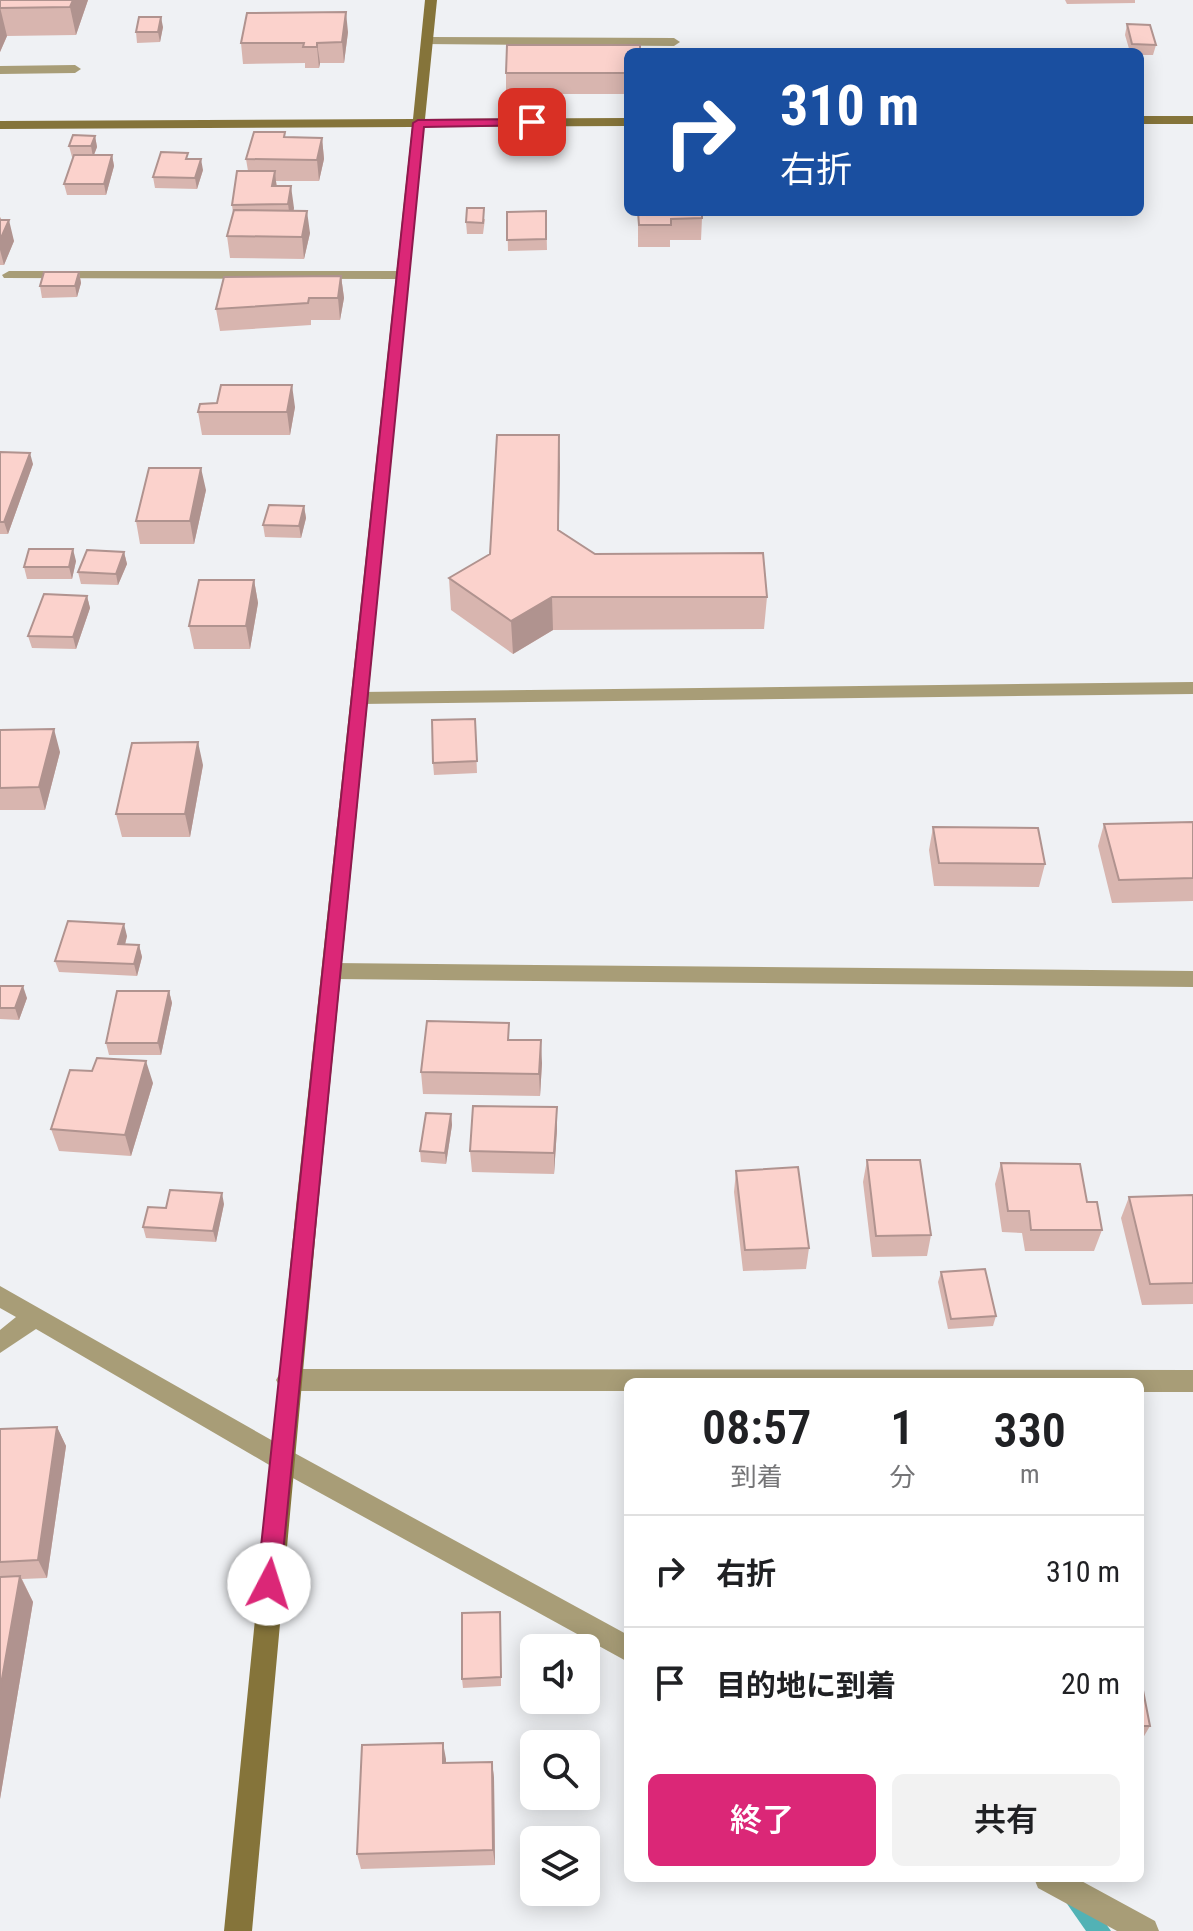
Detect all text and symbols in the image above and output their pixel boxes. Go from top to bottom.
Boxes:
text: 310 m [780,73,919,139]
icon: right [648,80,752,184]
pin [498,88,566,156]
icon: arrive [510,100,554,144]
text: 右折 [780,149,852,191]
text: 08:57 [702,1399,811,1456]
text: 1 [890,1399,914,1456]
text: 330 [994,1402,1066,1459]
text: m [1020,1459,1040,1489]
text: 到着 [731,1462,783,1492]
text: 分 [889,1462,915,1492]
position arrow [227,1542,311,1626]
icon: right [648,1549,692,1593]
text: 310 m [1046,1554,1120,1589]
text: 右折 [716,1556,776,1591]
map controls [520,1634,600,1906]
button: sound [520,1634,600,1714]
icon: arrive [648,1661,692,1705]
text: 20 m [1061,1666,1120,1701]
text: 目的地に到着 [716,1668,896,1703]
button: search [520,1730,600,1810]
button: 終了 [648,1774,876,1866]
button: 共有 [892,1774,1120,1866]
button: layers [520,1826,600,1906]

